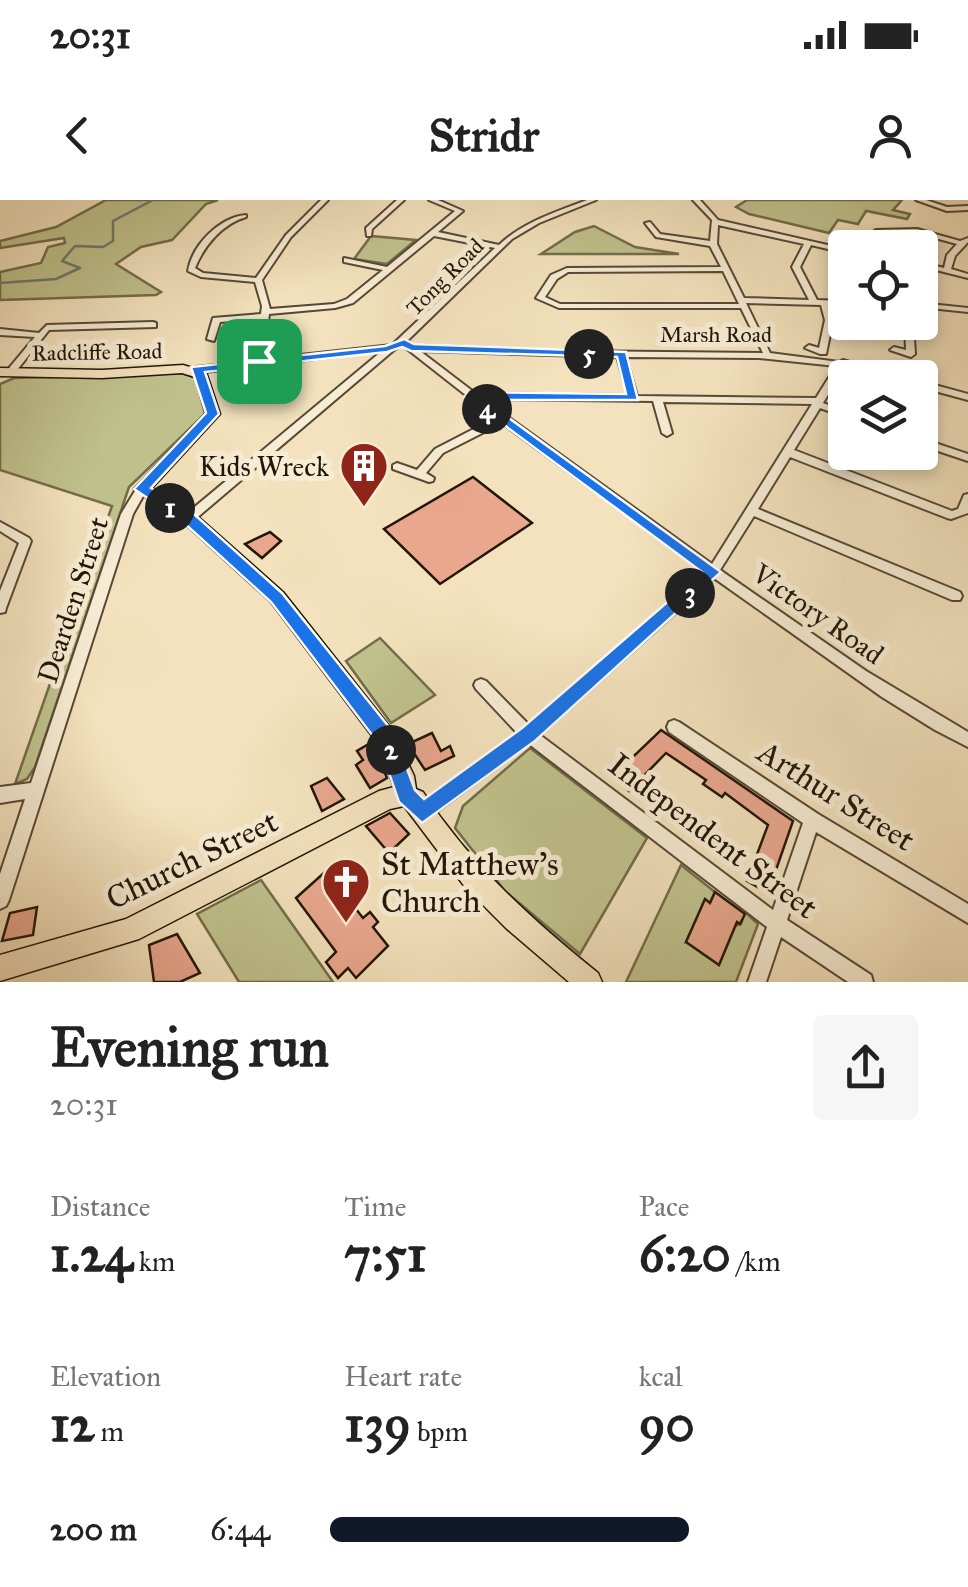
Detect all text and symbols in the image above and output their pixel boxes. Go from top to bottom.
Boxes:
text: 20:31 [50,12,131,58]
icon: back [50,108,105,163]
text: Stridr [429,108,539,163]
icon: person [863,108,918,163]
map controls [828,230,938,470]
button: locate [828,230,938,340]
street label: Tong Road [401,233,489,321]
pin [217,319,302,404]
street label: Marsh Road [660,321,772,348]
pin: 5 [564,329,614,379]
icon: arrive [232,334,287,389]
text: 5 [582,336,596,371]
street label: Radcliffe Road [31,337,163,367]
button: layers [828,360,938,470]
pin: 4 [462,384,512,434]
text: 4 [479,391,495,426]
building icon: Kids Wreck [338,440,390,508]
place label: Kids Wreck [199,449,329,484]
pin: 1 [145,483,195,533]
text: 1 [164,490,176,525]
street label: Dearden Street [30,513,116,687]
street label: Victory Road [745,555,890,672]
pin: 3 [665,568,715,618]
text: 3 [684,575,696,610]
pin: 2 [366,725,416,775]
street label: Arthur Street [749,731,922,860]
text: 2 [384,732,398,767]
street label: Independent Street [601,745,825,927]
street label: Church Street [100,802,284,918]
place label: St Matthew's Church [381,845,559,921]
church icon: St Matthew's Church [320,856,372,924]
text: Evening run [50,1014,329,1081]
button: share [813,1015,918,1120]
text: 20:31 [50,1085,118,1124]
text: Distance [50,1189,150,1224]
text: Time [344,1189,406,1224]
text: Pace [639,1189,689,1224]
text: 1.24 [50,1224,133,1285]
text: 7:51 [344,1224,427,1285]
text: 6:20 [639,1224,731,1285]
text: km [133,1244,175,1279]
text: /km [731,1244,781,1279]
text: Elevation [50,1359,161,1394]
text: Heart rate [344,1359,462,1394]
text: kcal [639,1359,683,1394]
text: 12 [50,1394,94,1455]
text: 139 [344,1394,411,1455]
text: 90 [639,1394,695,1455]
text: m [94,1414,124,1449]
text: bpm [411,1414,468,1449]
text: 200 m [50,1510,137,1549]
text: 6:44 [210,1510,270,1549]

